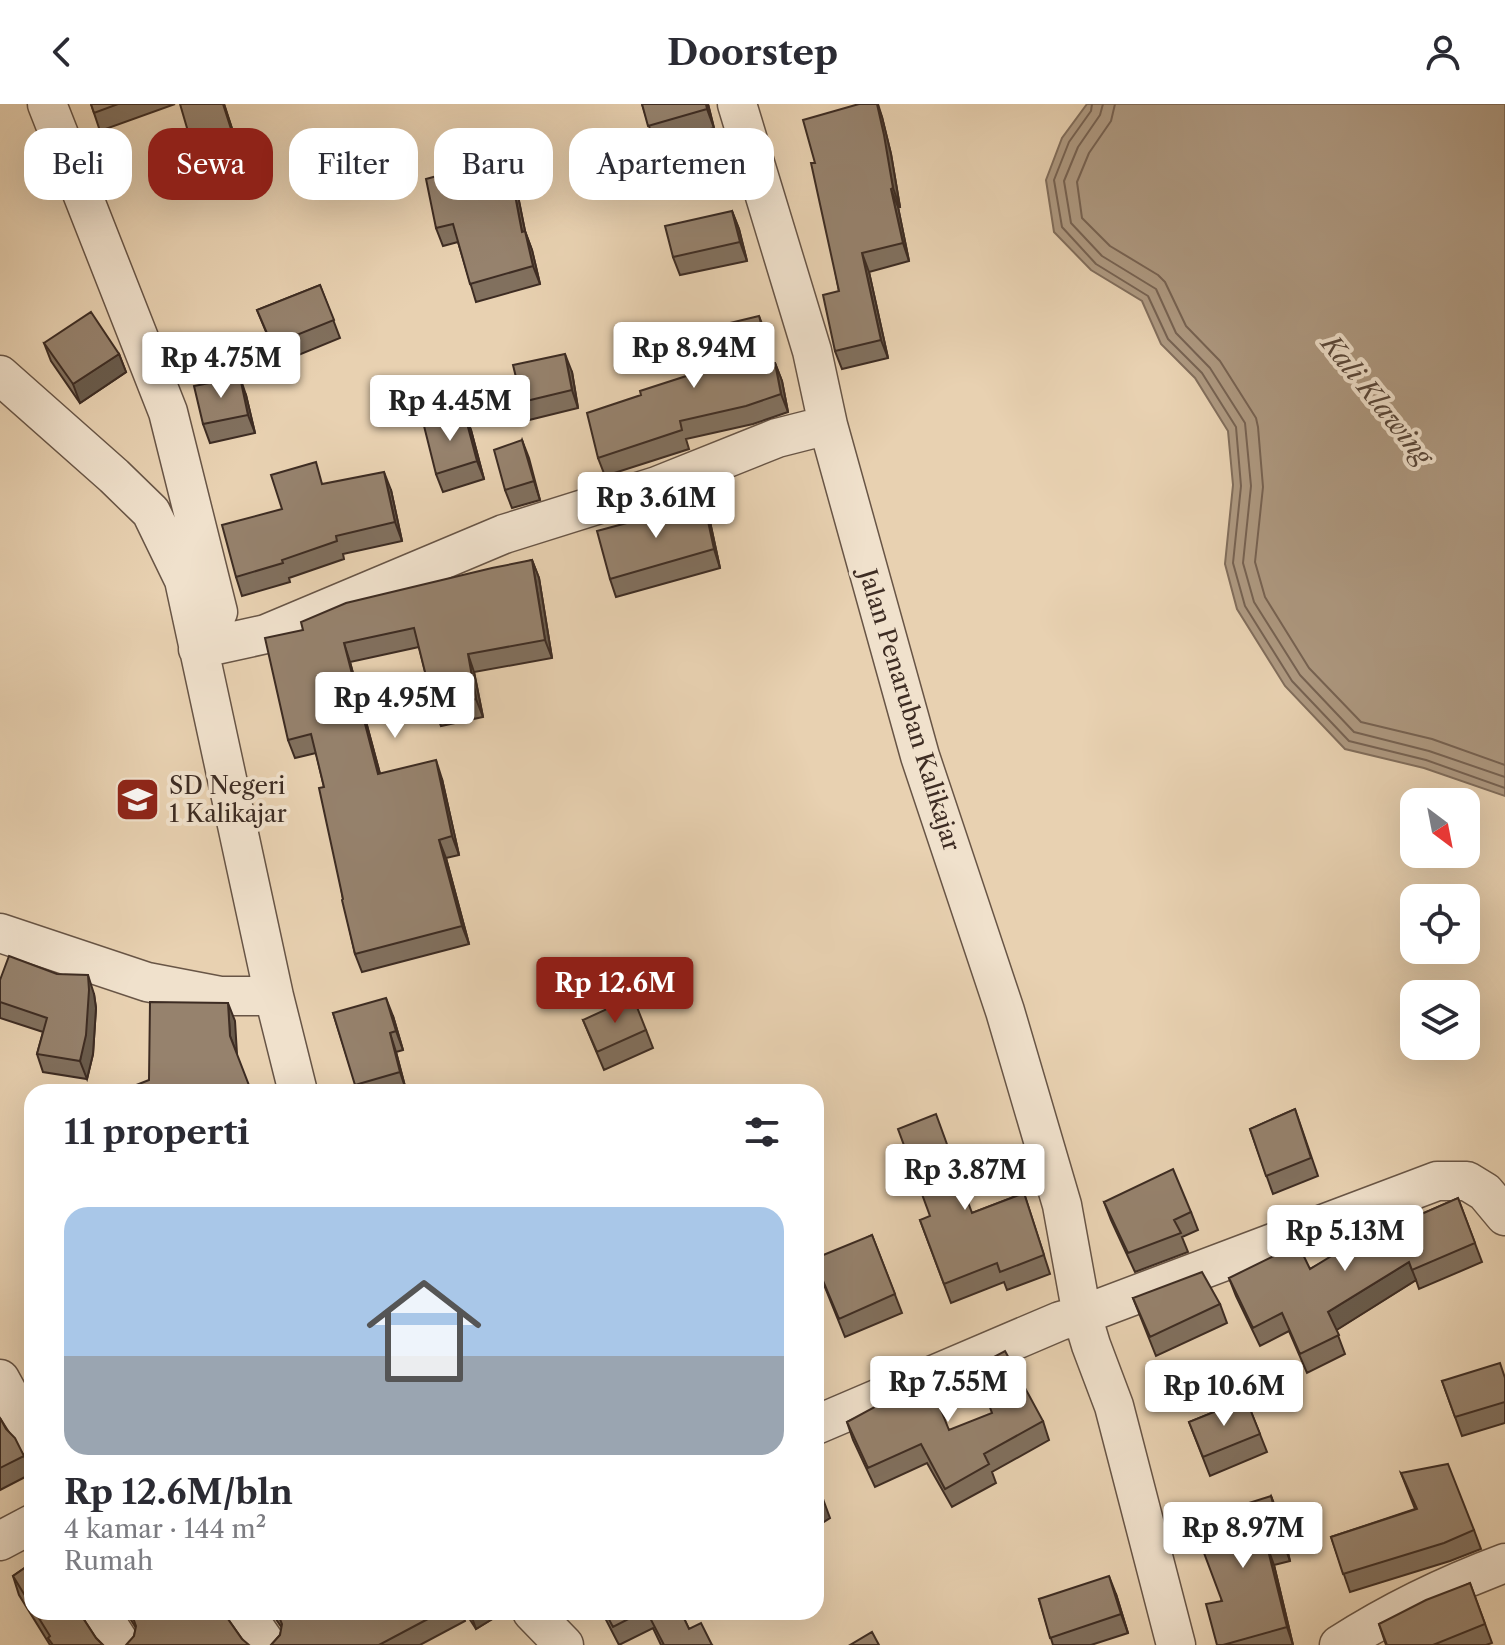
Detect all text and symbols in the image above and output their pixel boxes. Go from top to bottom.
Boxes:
icon: back [40,30,84,74]
text: Doorstep [667,30,838,74]
icon: person [1421,30,1465,74]
chip: Beli [24,128,132,200]
chip: Sewa [148,128,273,200]
chip: Filter [289,128,418,200]
chip: Baru [434,128,553,200]
chip: Apartemen [569,128,774,200]
pin: Rp 8.94M [611,322,777,390]
water label: Kali Klawing [1314,327,1441,474]
pin: Rp 4.75M [138,332,304,400]
text: Rp 8.94M [631,332,757,364]
text: Rp 4.75M [160,342,282,374]
pin: Rp 4.45M [367,375,533,443]
text: Rp 4.45M [388,385,512,417]
pin: Rp 3.61M [573,472,739,540]
text: Rp 3.61M [596,482,716,514]
street label: Jalan Penaruban Kalikajar [852,562,967,854]
pin: Rp 4.95M [312,672,478,740]
text: Rp 4.95M [333,682,457,714]
place label: SD Negeri 1 Kalikajar [169,771,287,828]
school or university icon: SD Negeri 1 Kalikajar [114,775,162,823]
north arrow [1400,788,1480,868]
map controls [1400,788,1480,1060]
button: locate [1400,884,1480,964]
pin: Rp 12.6M [532,957,698,1025]
text: Rp 12.6M [554,967,676,999]
button: layers [1400,980,1480,1060]
icon: filters [740,1110,784,1154]
text: 11 properti [64,1111,249,1153]
pin: Rp 3.87M [882,1144,1048,1212]
text: Rp 3.87M [903,1154,1027,1186]
pin: Rp 5.13M [1262,1205,1428,1273]
text: Rp 5.13M [1285,1215,1405,1247]
icon: home [352,1259,496,1403]
pin: Rp 7.55M [865,1356,1031,1424]
pin: Rp 10.6M [1141,1360,1307,1428]
text: Rp 7.55M [888,1366,1008,1398]
text: Rp 10.6M [1163,1370,1285,1402]
text: Rp 12.6M/bln [64,1471,293,1513]
pin: Rp 8.97M [1160,1502,1326,1570]
text: Rp 8.97M [1181,1512,1305,1544]
text: 4 kamar · 144 m² [64,1513,266,1545]
text: Rumah [64,1545,153,1577]

